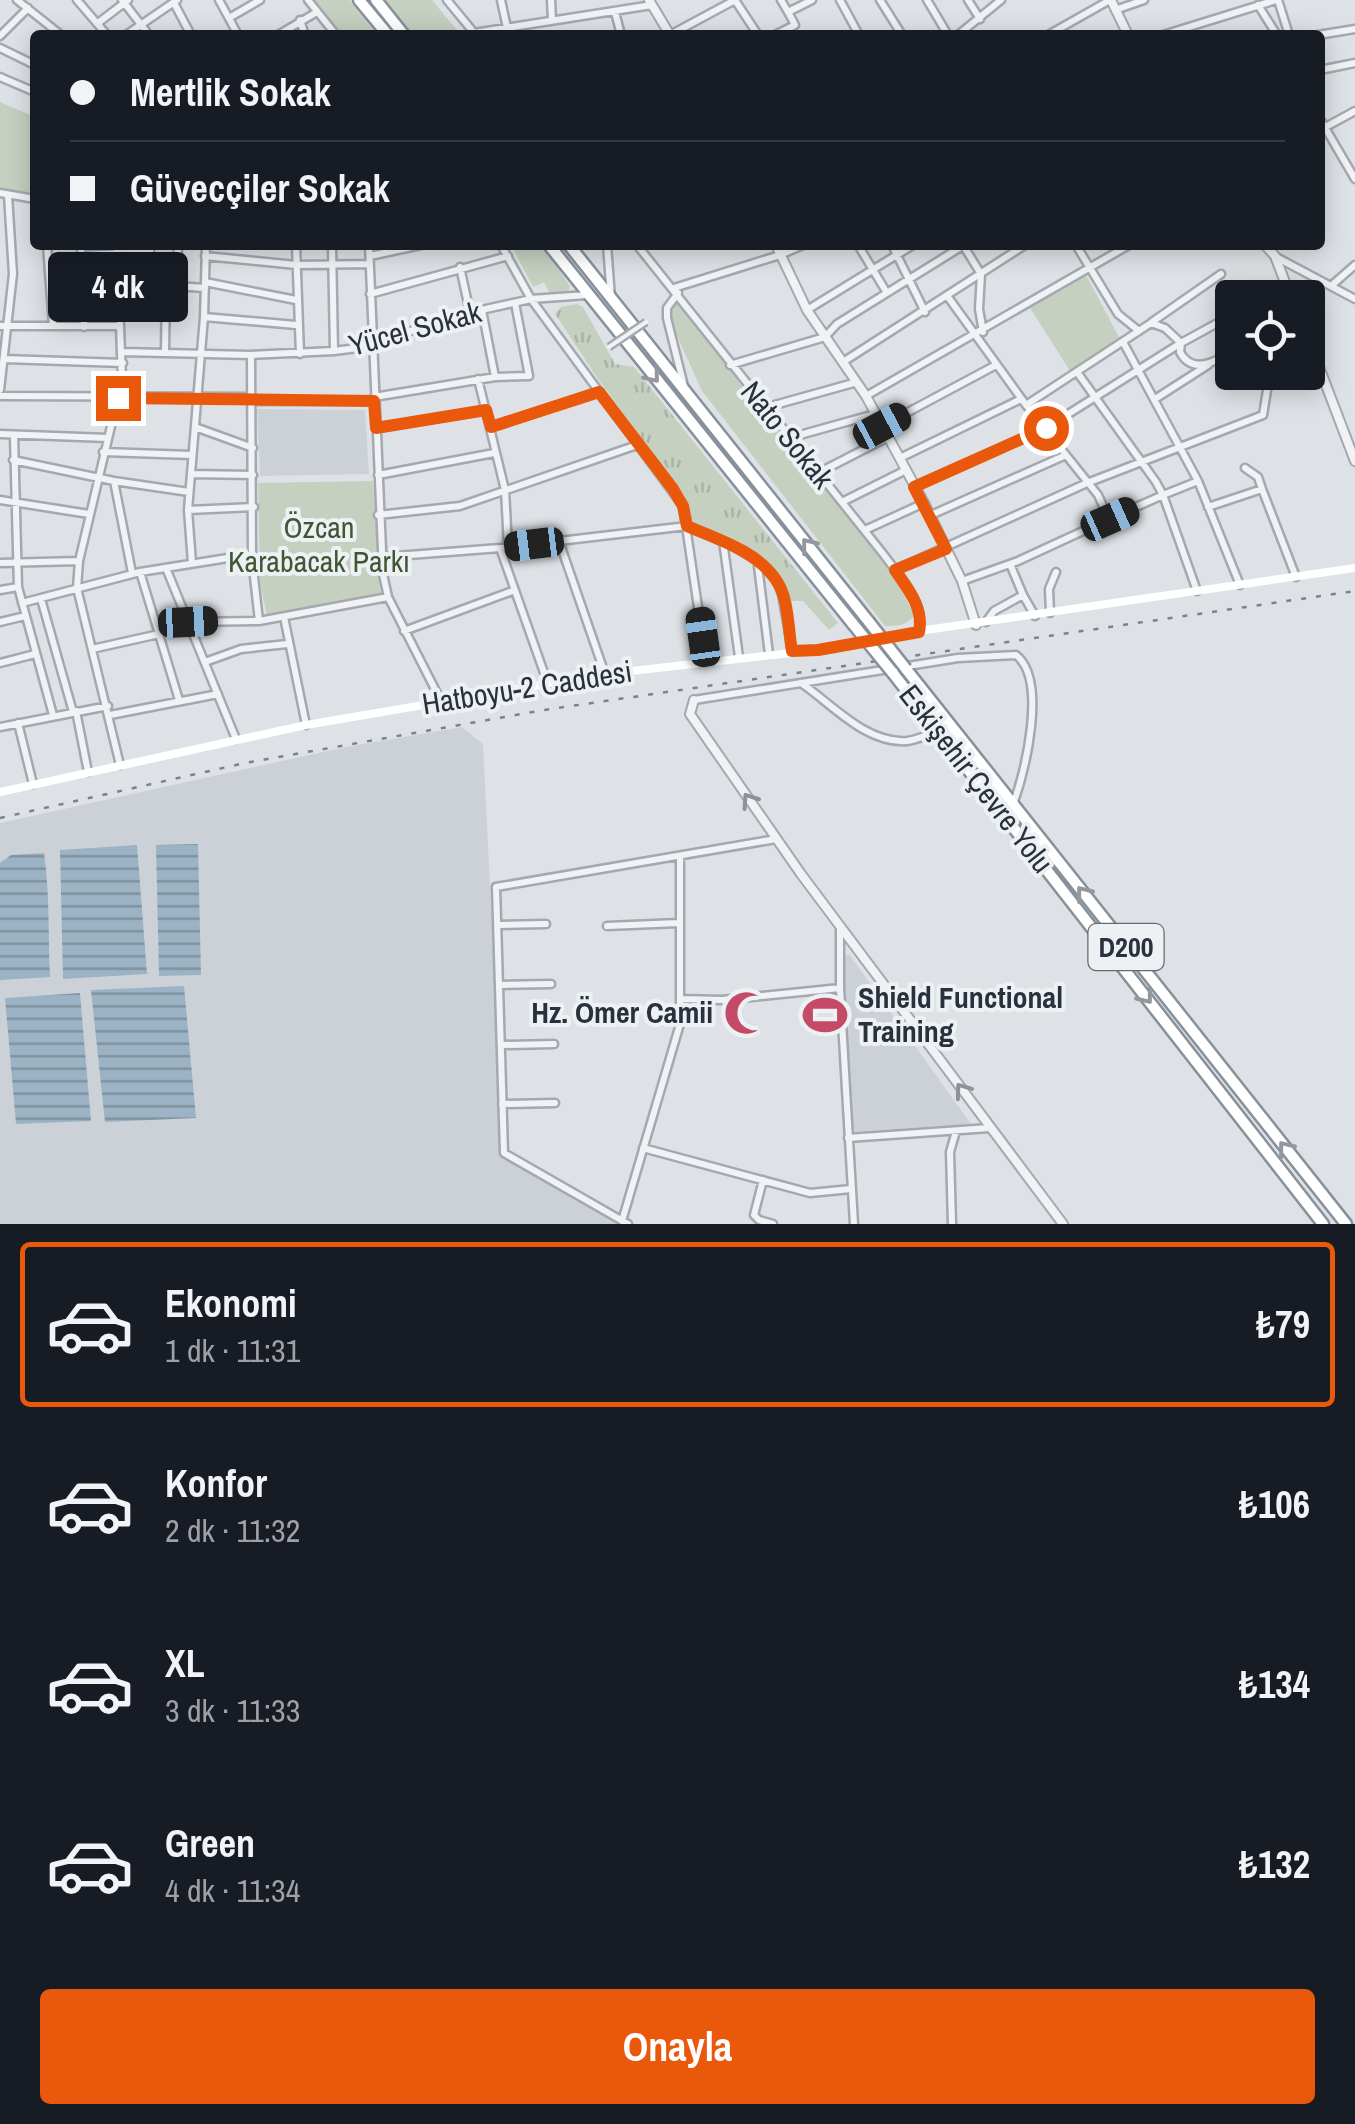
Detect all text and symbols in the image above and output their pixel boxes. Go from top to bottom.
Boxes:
text: Mertlik Sokak [130,67,331,118]
text: Güvecçiler Sokak [130,163,390,214]
callout: 4 dk [48,253,188,323]
text: 4 dk [92,265,144,308]
map controls [1215,280,1325,390]
button: locate [1215,280,1325,390]
street label: Yücel Sokak [344,291,486,365]
one-way arrow [641,365,659,383]
street label: Nato Sokak [732,372,844,497]
route end [96,376,141,421]
car [848,399,916,453]
route start [1024,406,1069,451]
car [1076,493,1144,545]
park label: Özcan Karabacak Parkı [228,507,410,581]
car [502,525,566,563]
one-way arrow [802,538,820,556]
car [157,605,219,639]
car [684,605,722,669]
street label: Hatboyu-2 Caddesi [419,651,635,723]
street label: Eskişehir Çevre Yolu [891,676,1063,881]
one-way arrow [743,793,761,812]
one-way arrow [1078,886,1095,904]
road number: D200 [1088,924,1164,970]
place label: Shield Functional Training [858,977,1063,1051]
one-way arrow [1134,986,1152,1004]
mosque icon: Hz. Ömer Camii [722,989,770,1037]
sports icon: Shield Functional Training [801,991,849,1039]
place label: Hz. Ömer Camii [531,992,713,1032]
one-way arrow [957,1083,974,1101]
one-way arrow [1280,1141,1297,1159]
text: Ekonomi [165,1278,297,1329]
icon: car [45,1280,135,1370]
text: ₺79 [1256,1299,1310,1350]
text: 1 dk · 11:31 [165,1329,300,1372]
text: Konfor [165,1458,267,1509]
icon: car [45,1460,135,1550]
text: ₺106 [1239,1479,1310,1530]
text: 2 dk · 11:32 [165,1509,300,1552]
text: XL [165,1638,205,1689]
icon: car [45,1640,135,1730]
text: ₺134 [1239,1659,1310,1710]
text: 3 dk · 11:33 [165,1689,300,1732]
text: Green [165,1818,255,1869]
icon: car [45,1820,135,1910]
text: ₺132 [1239,1839,1310,1890]
text: 4 dk · 11:34 [165,1869,300,1912]
button: Onayla [40,1989,1315,2104]

